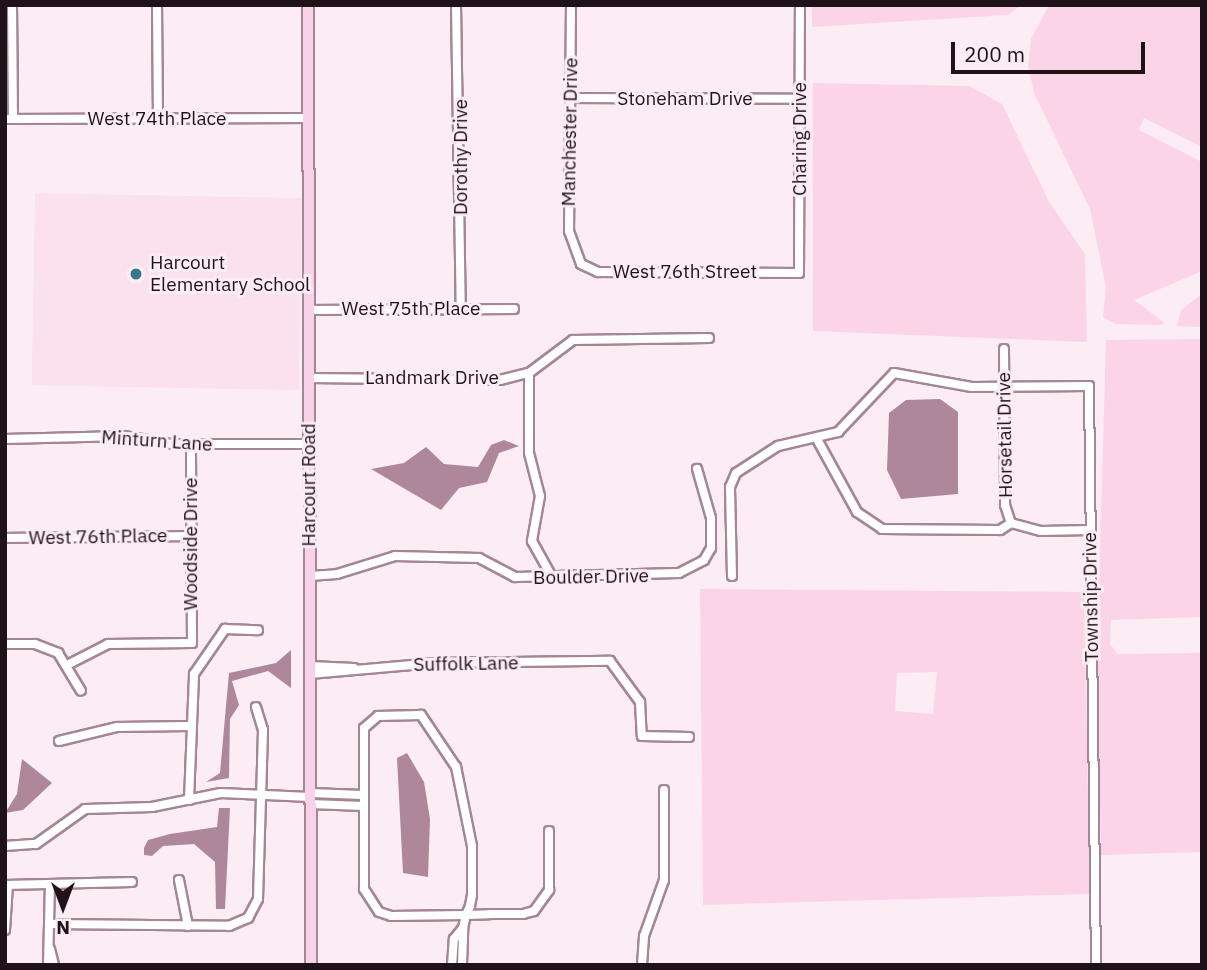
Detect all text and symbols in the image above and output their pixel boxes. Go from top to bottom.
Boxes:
scale bar [955,28,1149,72]
text: 200 m [964,40,1025,68]
street label: Manchester Drive [557,57,583,207]
street label: Charing Drive [789,82,811,196]
street label: Stoneham Drive [617,88,753,110]
street label: Dorothy Drive [450,99,472,215]
street label: West 74th Place [88,108,226,130]
place label: Harcourt Elementary School [150,252,310,296]
street label: West 76th Street [613,261,757,283]
marker: Harcourt Elementary School [128,266,144,282]
street label: West 75th Place [342,298,480,320]
street label: Landmark Drive [365,367,499,389]
street label: Horsetail Drive [993,372,1017,498]
street label: Harcourt Road [298,423,320,547]
street label: Minturn Lane [101,426,213,456]
street label: Woodside Drive [180,478,202,610]
street label: West 76th Place [28,524,168,550]
street label: Township Drive [1078,532,1104,662]
street label: Boulder Drive [533,565,649,589]
street label: Suffolk Lane [413,652,519,676]
north arrow [28,872,98,942]
text: N [56,916,70,940]

